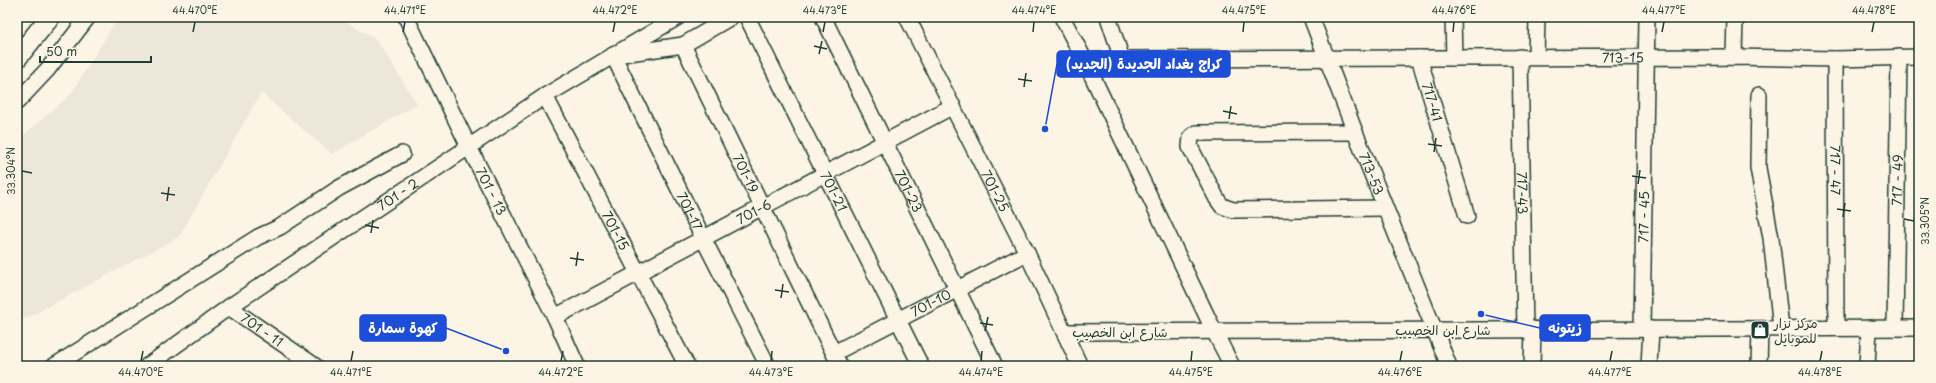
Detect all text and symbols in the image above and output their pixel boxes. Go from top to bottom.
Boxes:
text: 44.470°E [172,2,218,17]
text: 44.471°E [384,2,426,17]
text: 44.472°E [593,2,637,17]
text: 44.473°E [803,2,847,17]
text: 44.474°E [1012,2,1056,17]
text: 44.475°E [1222,2,1266,17]
text: 44.476°E [1432,2,1476,17]
text: 44.477°E [1642,2,1686,17]
text: 44.478°E [1852,2,1896,17]
scale bar [40,38,151,64]
text: 50 m [46,42,77,60]
street label: 713-15 [1602,47,1644,66]
callout: كراج بغداد الجديدة (الجديد) [1057,51,1230,77]
text: كراج بغداد الجديدة (الجديد) [1066,53,1223,74]
street label: 717-41 [1418,80,1448,124]
street label: 717 - 47 [1826,145,1846,195]
text: 33.304°N [3,147,18,195]
street label: 713-53 [1355,149,1389,197]
street label: 701-19 [729,151,764,196]
street label: 717 - 49 [1887,154,1907,206]
street label: 701 - 13 [472,164,512,218]
street label: 701-23 [891,166,928,215]
street label: 701-25 [977,166,1014,215]
street label: 701-21 [816,168,853,215]
street label: 717-43 [1513,171,1533,215]
street label: 701 - 2 [373,173,422,215]
street label: 701-17 [673,189,708,233]
street label: 717 - 45 [1633,191,1653,243]
street label: 701-6 [733,194,774,228]
text: 33.305°N [1917,197,1932,245]
street label: 701-15 [598,207,634,253]
street label: 701-10 [907,284,954,321]
street label: 701 - 11 [237,308,287,351]
place label: مركز نزار للموبايل [1773,313,1818,347]
callout: كهوة سمارة [360,315,446,341]
callout: زيتونه [1540,315,1590,341]
text: كهوة سمارة [368,317,438,338]
text: زيتونه [1548,317,1582,338]
shop icon: مركز نزار للموبايل [1749,319,1771,341]
street label: شارع ابن الخصيب [1395,320,1491,340]
street label: شارع ابن الخصيب [1072,322,1168,342]
text: 44.470°E [118,364,164,379]
text: 44.471°E [330,364,372,379]
text: 44.472°E [539,364,583,379]
text: 44.473°E [749,364,793,379]
text: 44.474°E [959,364,1003,379]
text: 44.475°E [1169,364,1213,379]
text: 44.476°E [1378,364,1422,379]
text: 44.477°E [1588,364,1632,379]
text: 44.478°E [1798,364,1842,379]

